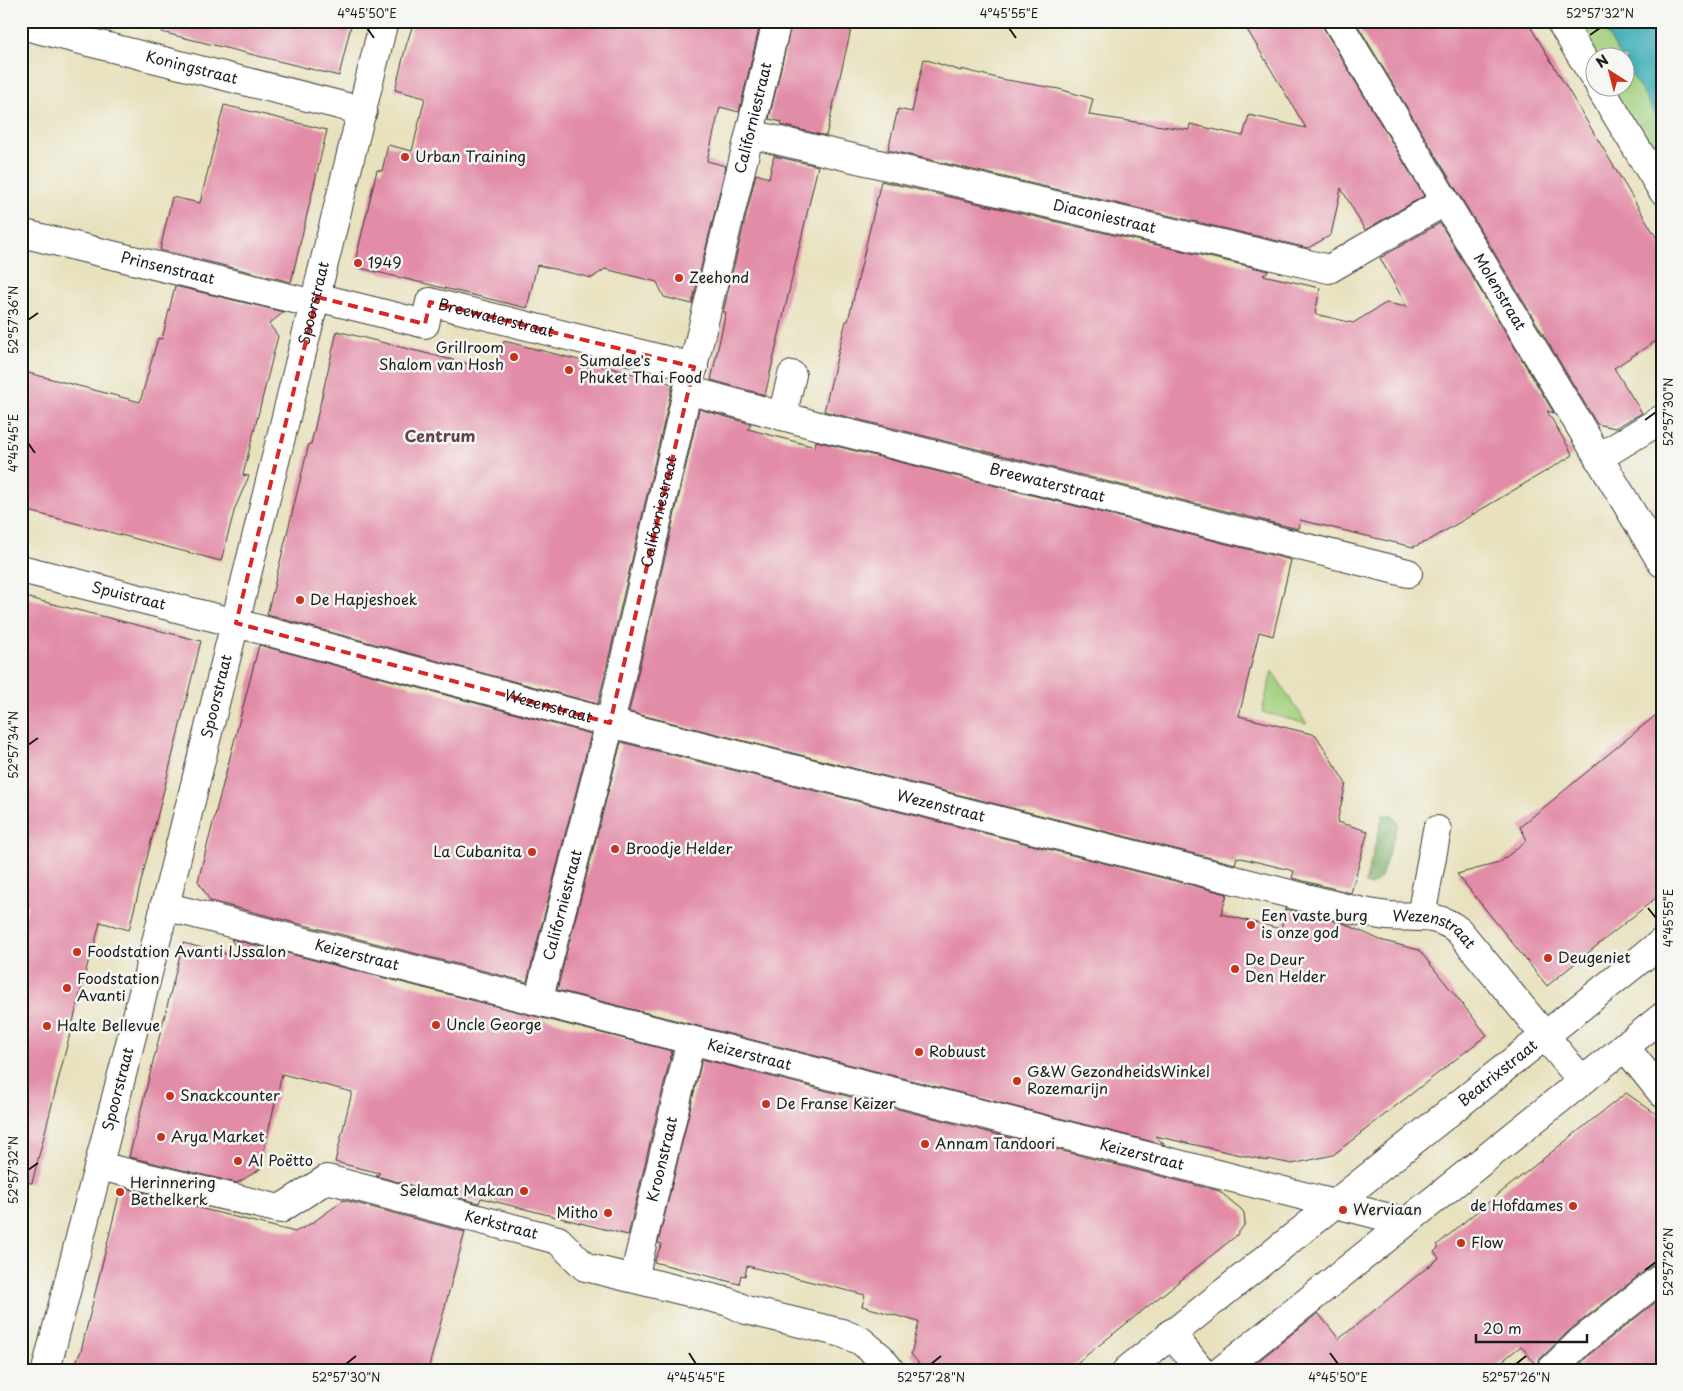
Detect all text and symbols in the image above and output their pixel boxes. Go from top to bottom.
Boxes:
text: 4°45'50"E [337,4,397,22]
text: 4°45'55"E [980,4,1038,22]
text: 52°57'32"N [1566,4,1634,22]
street label: Koningstraat [143,44,241,89]
north arrow [1586,48,1636,98]
text: N [1591,49,1613,73]
street label: Californiestraat [727,60,777,176]
place label: Urban Training [415,144,526,167]
marker: Urban Training [399,151,411,163]
street label: Diaconiestraat [1051,192,1159,238]
street label: Prinsenstraat [119,245,217,289]
street label: Molenstraat [1469,248,1533,334]
place label: 1949 [368,250,402,273]
marker: 1949 [352,257,364,269]
street label: Spoorstraat [291,259,334,347]
place label: Zeehond [689,265,749,288]
marker: Zeehond [673,272,685,284]
text: 52°57'36"N [4,286,22,354]
street label: Breewaterstraat [436,291,557,342]
place label: Grillroom Shalom van Hosh [379,335,504,375]
place label: Sumalee's Phuket Thai Food [579,348,702,388]
marker: Grillroom Shalom van Hosh [508,351,520,363]
marker: Sumalee's Phuket Thai Food [563,364,575,376]
text: 52°57'30"N [1659,378,1677,446]
text: 4°45'45"E [4,414,22,472]
district label: Centrum [405,423,476,447]
street label: Californiestraat [634,453,682,570]
street label: Breewaterstraat [987,456,1108,507]
street label: Spuistraat [89,574,169,615]
place label: De Hapjeshoek [310,587,418,610]
marker: De Hapjeshoek [294,594,306,606]
street label: Spoorstraat [194,652,237,740]
street label: Wezenstraat [502,682,595,728]
text: 52°57'34"N [4,711,22,779]
street label: Wezenstraat [895,783,988,827]
place label: Broodje Helder [625,836,732,859]
place label: La Cubanita [433,839,523,862]
marker: Broodje Helder [609,843,621,855]
marker: La Cubanita [526,846,538,858]
street label: Californiestraat [536,847,587,963]
text: 4°45'55"E [1659,889,1677,947]
place label: Een vaste burg is onze god [1261,903,1368,943]
street label: Wezenstraat [1392,903,1482,953]
marker: Een vaste burg is onze god [1245,919,1257,931]
street label: Keizerstraat [312,932,402,975]
place label: Foodstation Avanti IJssalon [87,939,286,962]
place label: Deugeniet [1558,945,1631,968]
marker: Foodstation Avanti IJssalon [71,946,83,958]
place label: De Deur Den Helder [1245,947,1326,987]
marker: Deugeniet [1542,952,1554,964]
marker: De Deur Den Helder [1229,963,1241,975]
place label: Foodstation Avanti [77,966,159,1006]
marker: Foodstation Avanti [61,982,73,994]
place label: Uncle George [446,1012,542,1035]
place label: Halte Bellevue [57,1013,160,1036]
marker: Uncle George [430,1019,442,1031]
marker: Halte Bellevue [41,1020,53,1032]
street label: Keizerstraat [705,1032,794,1075]
street label: Beatrixstraat [1452,1033,1542,1111]
place label: Robuust [929,1039,986,1062]
street label: Spoorstraat [95,1045,139,1133]
marker: Robuust [913,1046,925,1058]
place label: G&W GezondheidsWinkel Rozemarijn [1027,1059,1210,1099]
marker: G&W GezondheidsWinkel Rozemarijn [1011,1075,1023,1087]
place label: Snackcounter [180,1083,280,1106]
marker: Snackcounter [164,1090,176,1102]
place label: De Franse Keizer [776,1091,896,1114]
marker: De Franse Keizer [760,1098,772,1110]
street label: Kroonstraat [640,1114,682,1204]
place label: Arya Market [171,1124,265,1147]
marker: Arya Market [155,1131,167,1143]
place label: Annam Tandoori [935,1131,1055,1154]
street label: Keizerstraat [1097,1132,1187,1175]
text: 52°57'32"N [4,1136,22,1204]
marker: Annam Tandoori [919,1138,931,1150]
place label: Al Poëtto [248,1148,313,1171]
marker: Al Poëtto [232,1155,244,1167]
place label: Herinnering Bethelkerk [130,1170,216,1210]
place label: Selamat Makan [400,1178,514,1201]
marker: Selamat Makan [518,1185,530,1197]
marker: Herinnering Bethelkerk [114,1186,126,1198]
place label: de Hofdames [1470,1193,1563,1216]
place label: Werviaan [1353,1197,1422,1220]
place label: Mitho [556,1200,598,1223]
marker: de Hofdames [1567,1200,1579,1212]
street label: Kerkstraat [462,1203,541,1244]
marker: Werviaan [1337,1204,1349,1216]
marker: Mitho [602,1207,614,1219]
text: 52°57'26"N [1659,1228,1677,1296]
place label: Flow [1471,1230,1504,1253]
marker: Flow [1455,1237,1467,1249]
scale bar [1476,1311,1587,1343]
text: 20 m [1483,1316,1522,1339]
text: 52°57'30"N [312,1368,380,1386]
text: 4°45'45"E [667,1368,725,1386]
text: 52°57'28"N [897,1368,965,1386]
text: 4°45'50"E [1308,1368,1368,1386]
text: 52°57'26"N [1482,1368,1550,1386]

